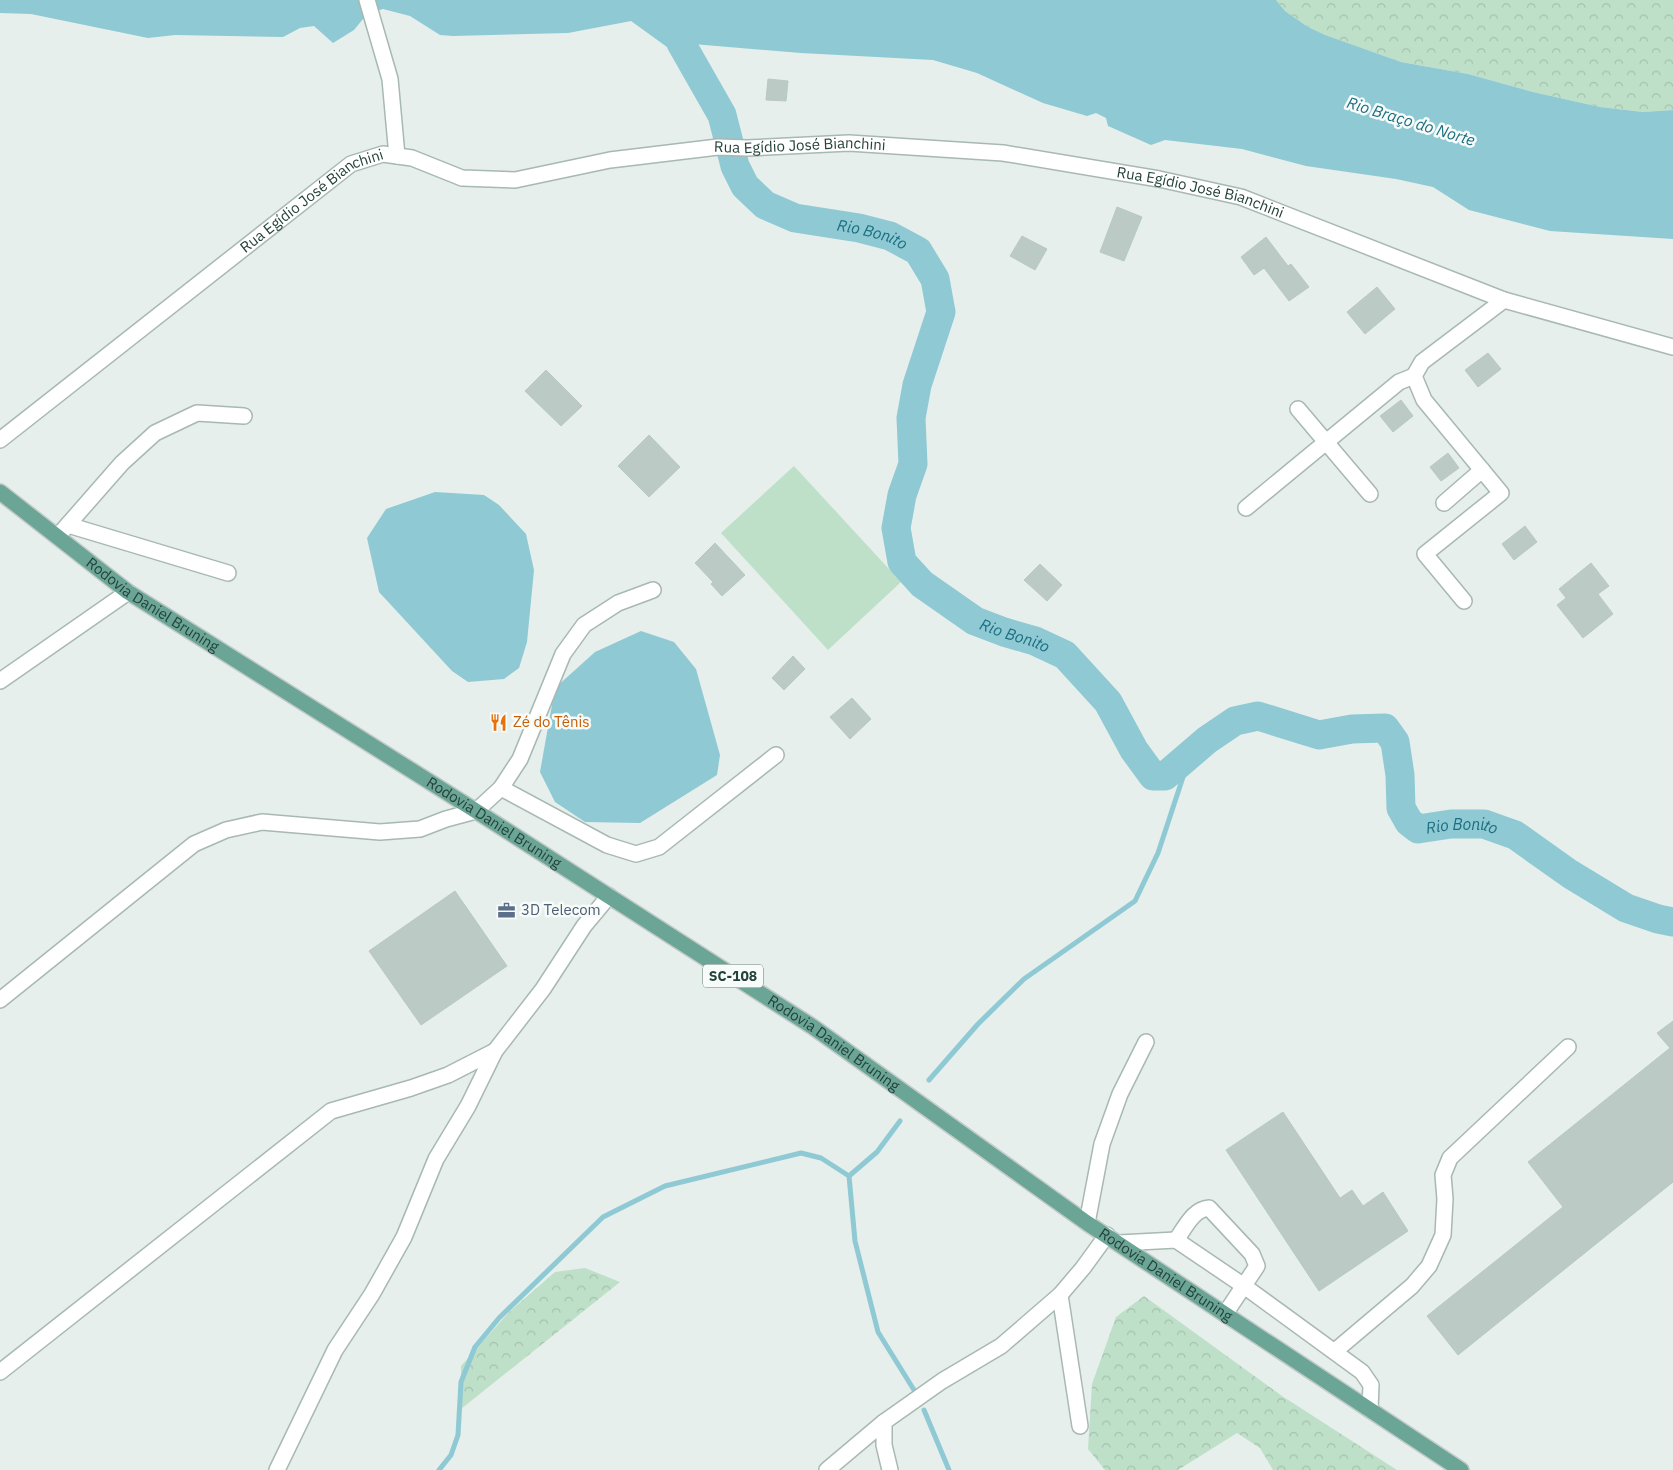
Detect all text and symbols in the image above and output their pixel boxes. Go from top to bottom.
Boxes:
water label: Rio Braço do Norte [1345,92,1477,150]
street label: Rua Egídio José Bianchini [714,133,886,157]
street label: Rua Egídio José Bianchini [236,144,386,257]
street label: Rua Egídio José Bianchini [1115,162,1287,222]
water label: Rio Bonito [836,215,911,254]
street label: Rodovia Daniel Bruning [83,553,223,656]
water label: Rio Bonito [977,614,1054,657]
restaurant icon: Zé do Tênis [489,712,509,732]
place label: Zé do Tênis [513,712,589,731]
street label: Rodovia Daniel Bruning [423,772,565,872]
water label: Rio Bonito [1424,814,1501,838]
office icon: 3D Telecom [497,900,517,920]
place label: 3D Telecom [521,900,601,919]
road number: SC-108 [703,964,763,988]
street label: Rodovia Daniel Bruning [764,990,904,1095]
street label: Rodovia Daniel Bruning [1095,1223,1236,1326]

